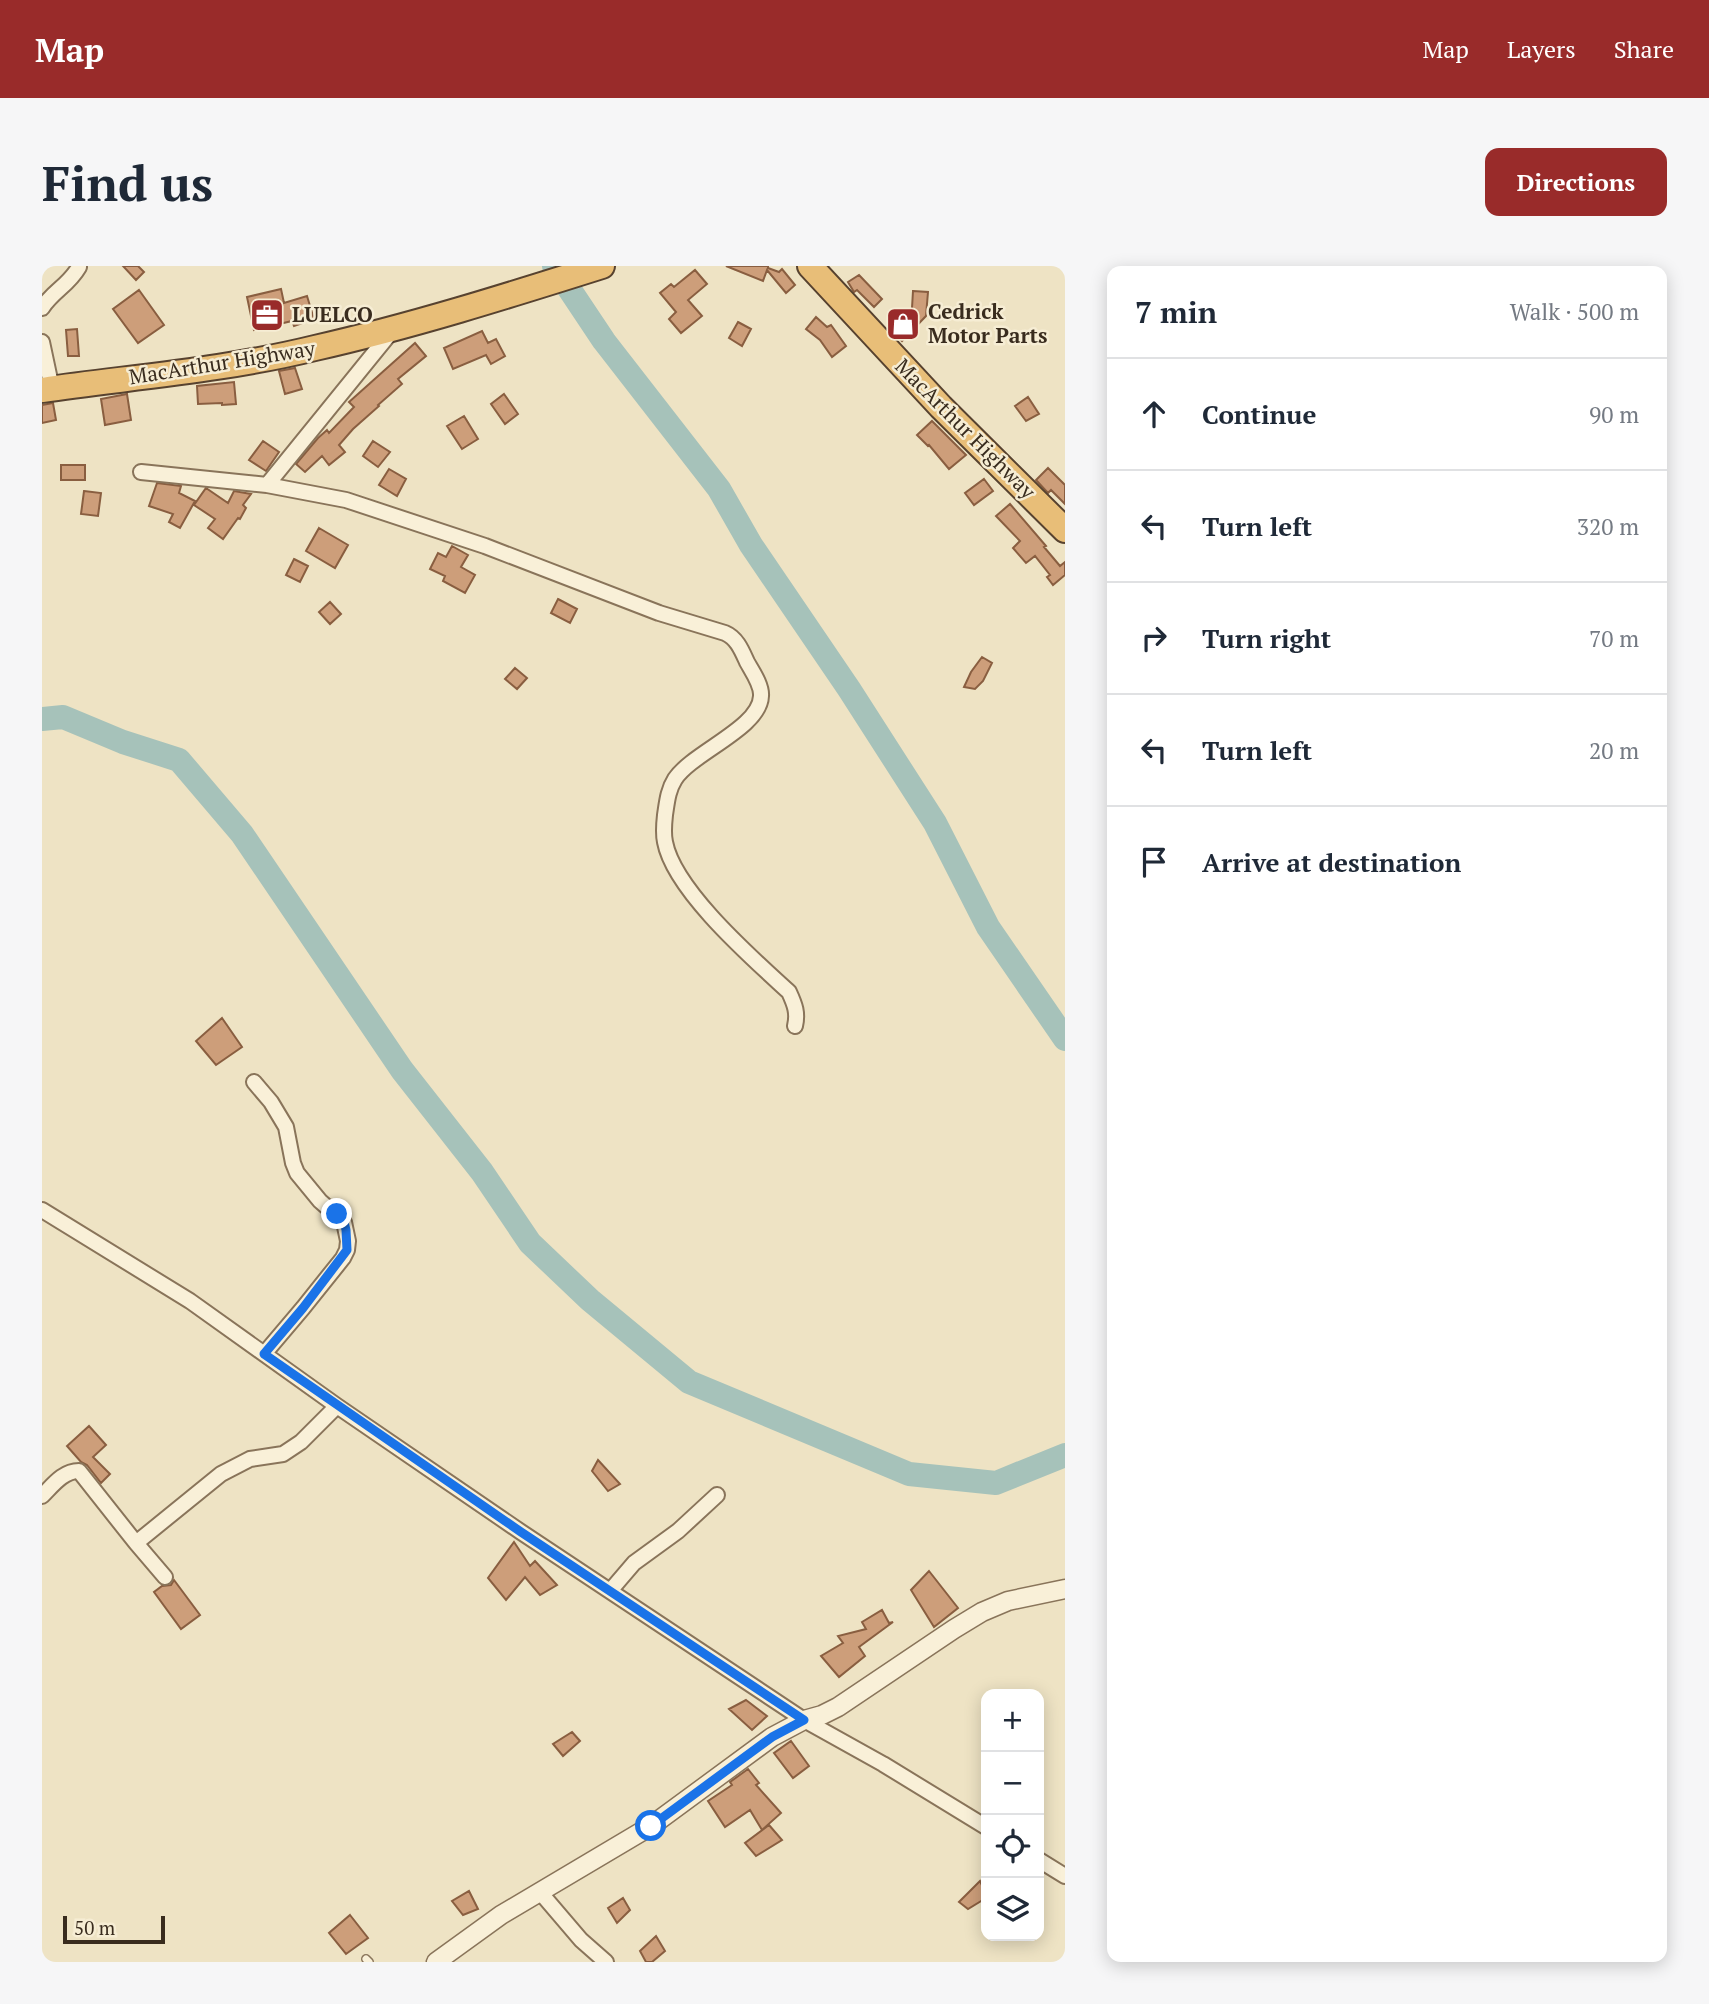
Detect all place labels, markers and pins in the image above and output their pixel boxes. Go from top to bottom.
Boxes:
office icon: LUELCO [248,296,286,334]
place label: Cedrick Motor Parts [928,297,1047,349]
place label: LUELCO [292,300,373,328]
shop icon: Cedrick Motor Parts [884,305,922,343]

